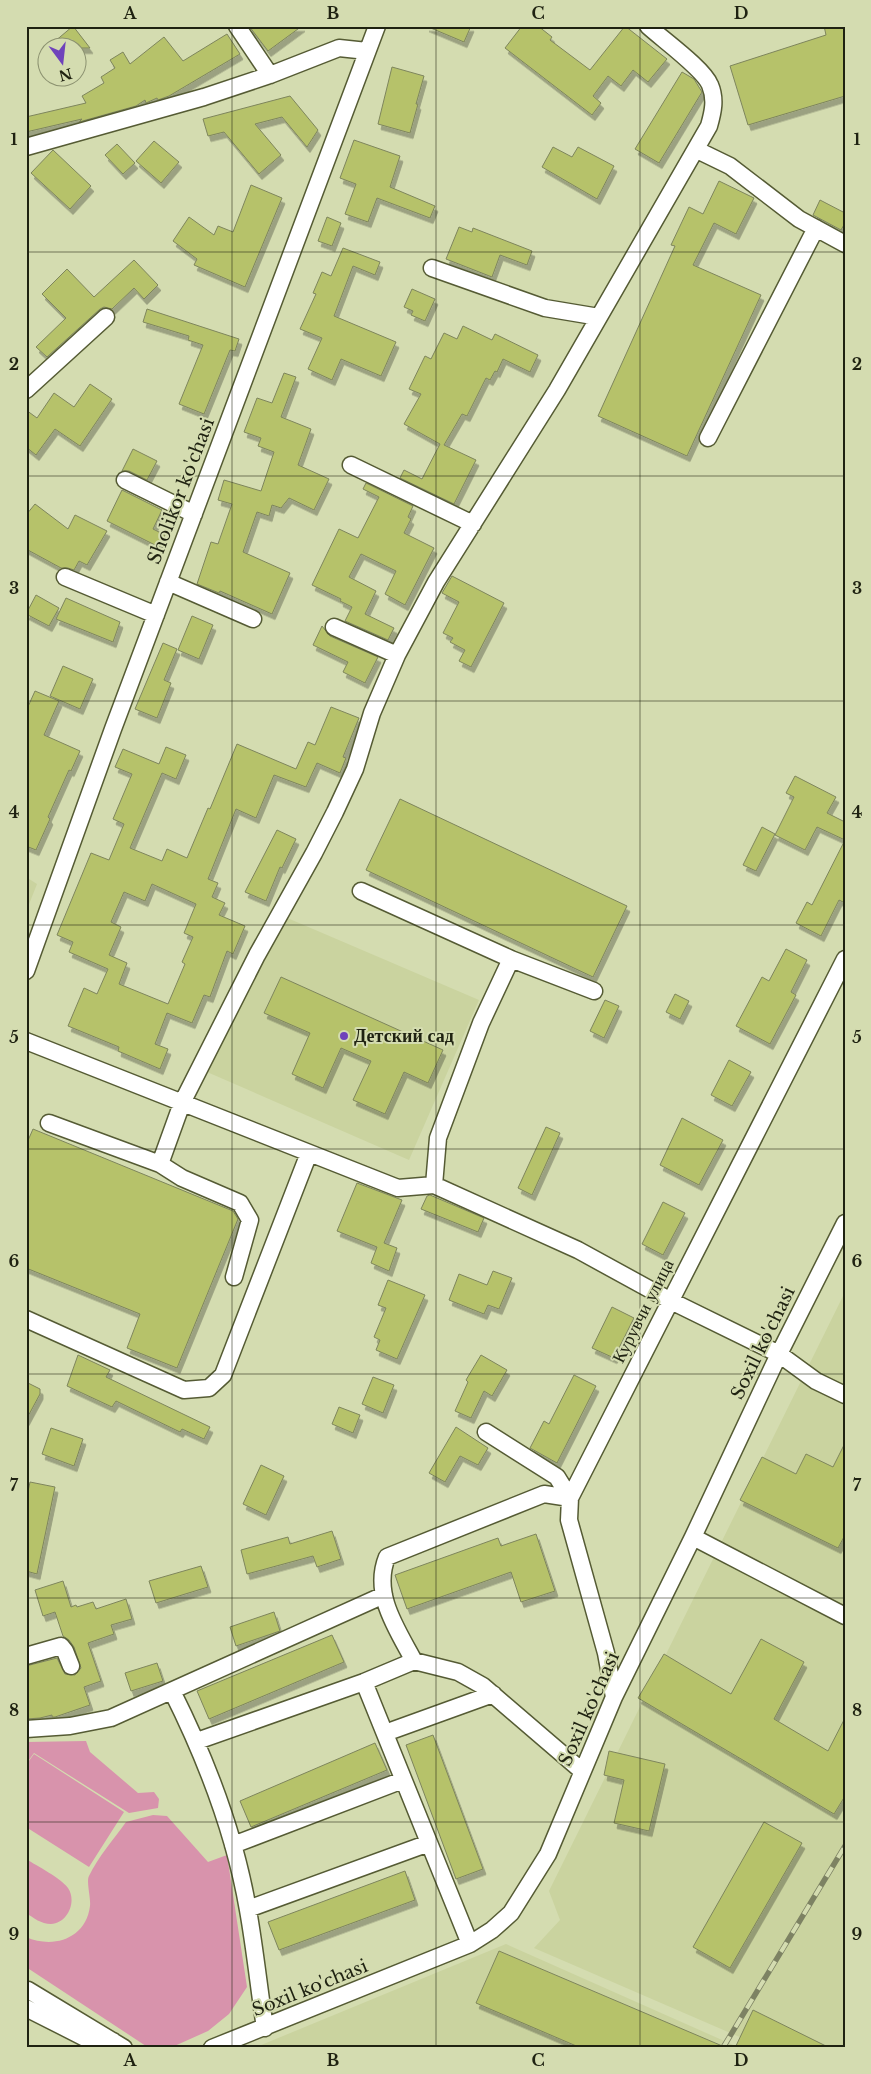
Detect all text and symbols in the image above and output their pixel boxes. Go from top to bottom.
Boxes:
text: A [123,3,138,23]
text: B [327,3,340,23]
text: C [531,3,545,23]
text: D [734,3,748,23]
north arrow [38,38,88,88]
text: N [57,64,74,85]
text: 1 [11,129,18,149]
text: 1 [854,129,861,149]
text: 2 [9,354,19,374]
text: 2 [852,354,862,374]
street label: Sholikor ko'chasi [143,415,219,567]
text: 3 [9,578,19,598]
text: 3 [852,578,862,598]
text: 4 [9,802,19,822]
text: 4 [852,802,862,822]
place label: Детский сад [354,1025,454,1047]
text: 5 [9,1027,19,1047]
text: 5 [852,1027,862,1047]
marker: Детский сад [338,1030,350,1042]
text: 6 [9,1251,20,1271]
text: 6 [852,1251,863,1271]
street label: Курувчи улица [607,1255,679,1367]
street label: Soxil ko'chasi [726,1283,800,1403]
text: 7 [10,1475,19,1495]
text: 7 [853,1475,862,1495]
street label: Soxil ko'chasi [554,1648,624,1770]
text: 8 [9,1700,19,1720]
text: 8 [852,1700,862,1720]
text: 9 [9,1924,20,1944]
text: 9 [852,1924,863,1944]
street label: Soxil ko'chasi [249,1955,371,2021]
text: A [123,2050,138,2070]
text: B [327,2050,340,2070]
text: C [531,2050,545,2070]
text: D [734,2050,748,2070]

